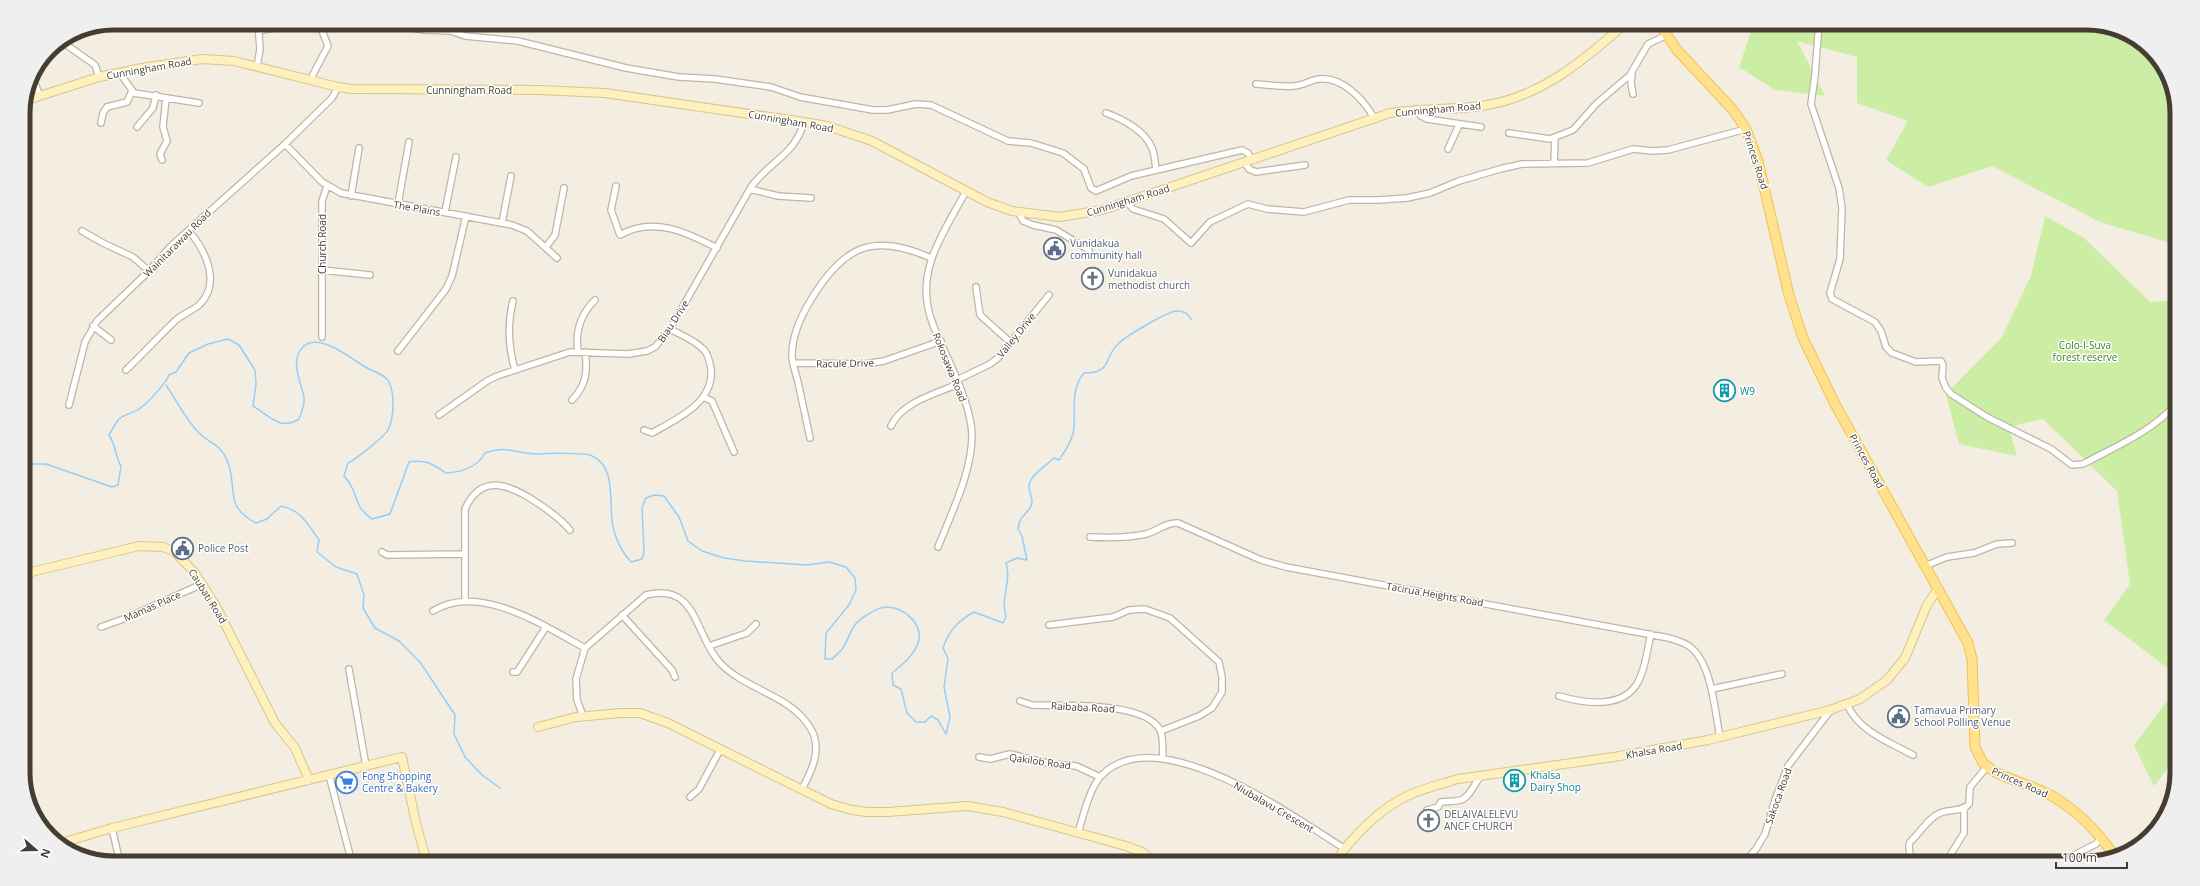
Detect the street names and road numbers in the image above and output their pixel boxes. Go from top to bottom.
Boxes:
street label: Cunningham Road [105,54,193,82]
street label: Cunningham Road [426,83,512,97]
street label: Cunningham Road [1394,98,1482,120]
street label: Cunningham Road [747,107,835,135]
street label: Princes Road [1740,129,1772,191]
street label: Cunningham Road [1085,181,1171,219]
street label: The Plains [392,197,442,219]
street label: Wainitarawau Road [140,206,214,280]
street label: Church Road [315,214,329,274]
street label: Biau Drive [654,297,692,345]
street label: Valley Drive [993,309,1039,360]
street label: Rokosawa Road [930,330,970,404]
street label: Racule Drive [816,355,874,371]
street label: Princes Road [1846,431,1888,491]
street label: Caubati Road [186,566,230,626]
street label: Tacirua Heights Road [1385,579,1485,609]
street label: Mamas Place [121,587,183,625]
street label: Raibaba Road [1051,698,1115,716]
street label: Khalsa Road [1625,738,1683,762]
street label: Qakilob Road [1008,750,1072,772]
street label: Princes Road [1990,763,2050,801]
street label: Sakoca Road [1761,766,1795,826]
street label: Niubalavu Crescent [1231,778,1317,836]

